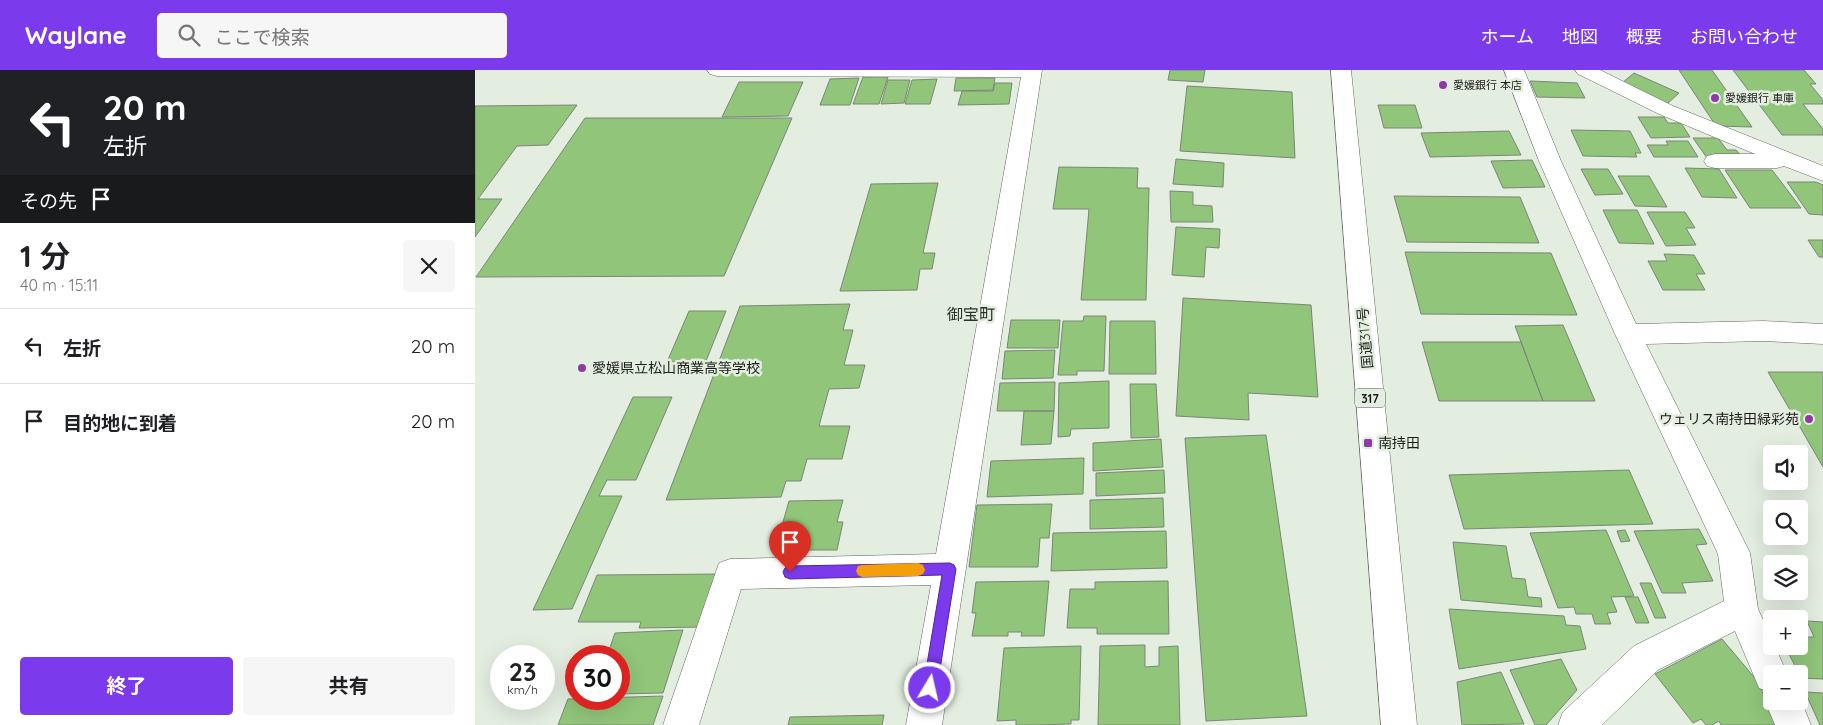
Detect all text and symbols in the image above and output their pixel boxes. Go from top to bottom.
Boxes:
search box [157,13,507,58]
text: Waylane [25,20,127,50]
icon: search [175,21,203,49]
text: ここで検索 [215,25,310,49]
text: ホーム [1481,25,1534,48]
text: 地図 [1562,25,1598,48]
text: 概要 [1626,25,1662,48]
text: お問い合わせ [1690,25,1798,48]
place label: 愛媛銀行 本店 [1453,78,1522,92]
marker: 愛媛銀行 本店 [1437,79,1449,91]
text: 20 m [103,85,186,129]
icon: left [20,90,85,155]
place label: 愛媛銀行 車庫 [1725,91,1794,105]
marker: 愛媛銀行 車庫 [1709,92,1721,104]
text: 左折 [103,132,147,160]
icon: arrive [87,185,115,213]
text: その先 [20,189,77,213]
text: 1 分 [20,237,70,275]
button: close [403,240,455,292]
text: 40 m · 15:11 [20,275,98,295]
district label: 御宝町 [947,304,995,324]
street label: 国道317号 [1353,306,1377,370]
icon: left [20,332,48,360]
text: 20 m [411,334,455,358]
text: 左折 [63,336,101,360]
place label: 愛媛県立松山商業高等学校 [592,359,760,377]
marker: 愛媛県立松山商業高等学校 [576,362,588,374]
road number: 317 [1355,388,1385,408]
icon: arrive [20,407,48,435]
text: 20 m [411,409,455,433]
place label: ウェリス南持田緑彩苑 [1659,410,1799,428]
text: 目的地に到着 [63,411,177,435]
marker: ウェリス南持田緑彩苑 [1803,413,1815,425]
place label: 南持田 [1378,434,1420,452]
marker: 南持田 [1362,437,1374,449]
map controls [1763,445,1808,710]
button: sound [1763,445,1808,490]
button: search [1763,500,1808,545]
pin [769,521,811,572]
icon: arrive [776,528,804,556]
button: layers [1763,555,1808,600]
button: + [1763,610,1808,655]
speed limit sign: 30 [565,645,630,710]
text: 23 [509,656,536,687]
button: 終了 [20,657,233,715]
button: 共有 [243,657,455,715]
position arrow [903,661,955,713]
button: − [1763,665,1808,710]
text: km/h [507,682,538,697]

